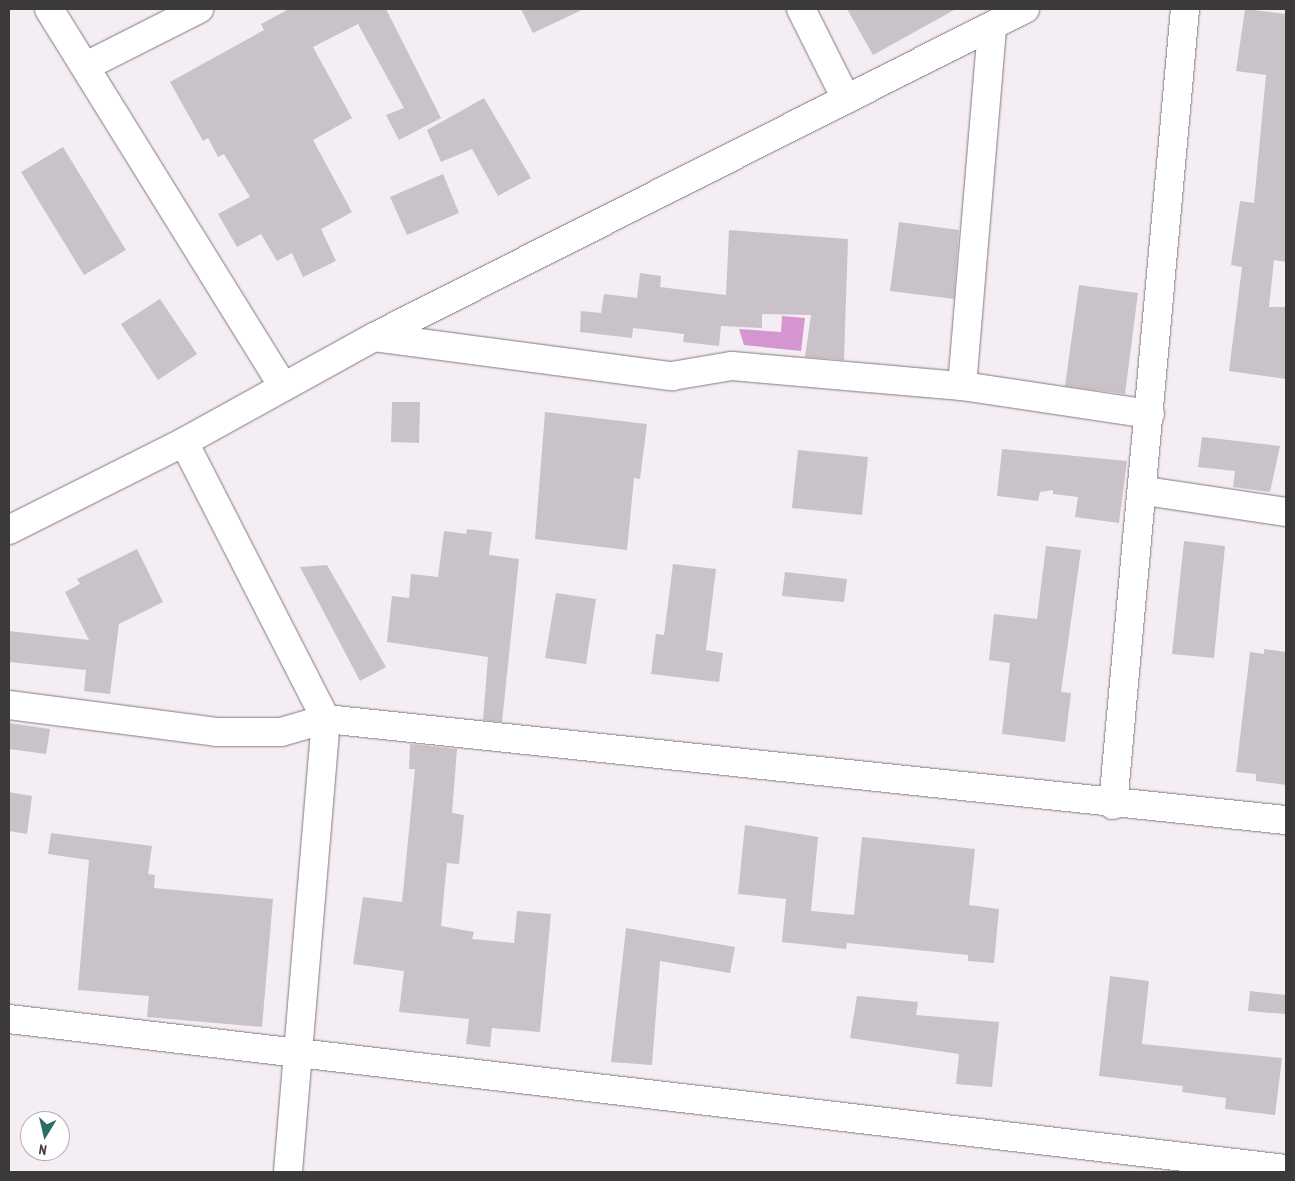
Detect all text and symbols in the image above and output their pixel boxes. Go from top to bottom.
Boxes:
north arrow [20,1111,70,1161]
text: N [38,1140,48,1159]

